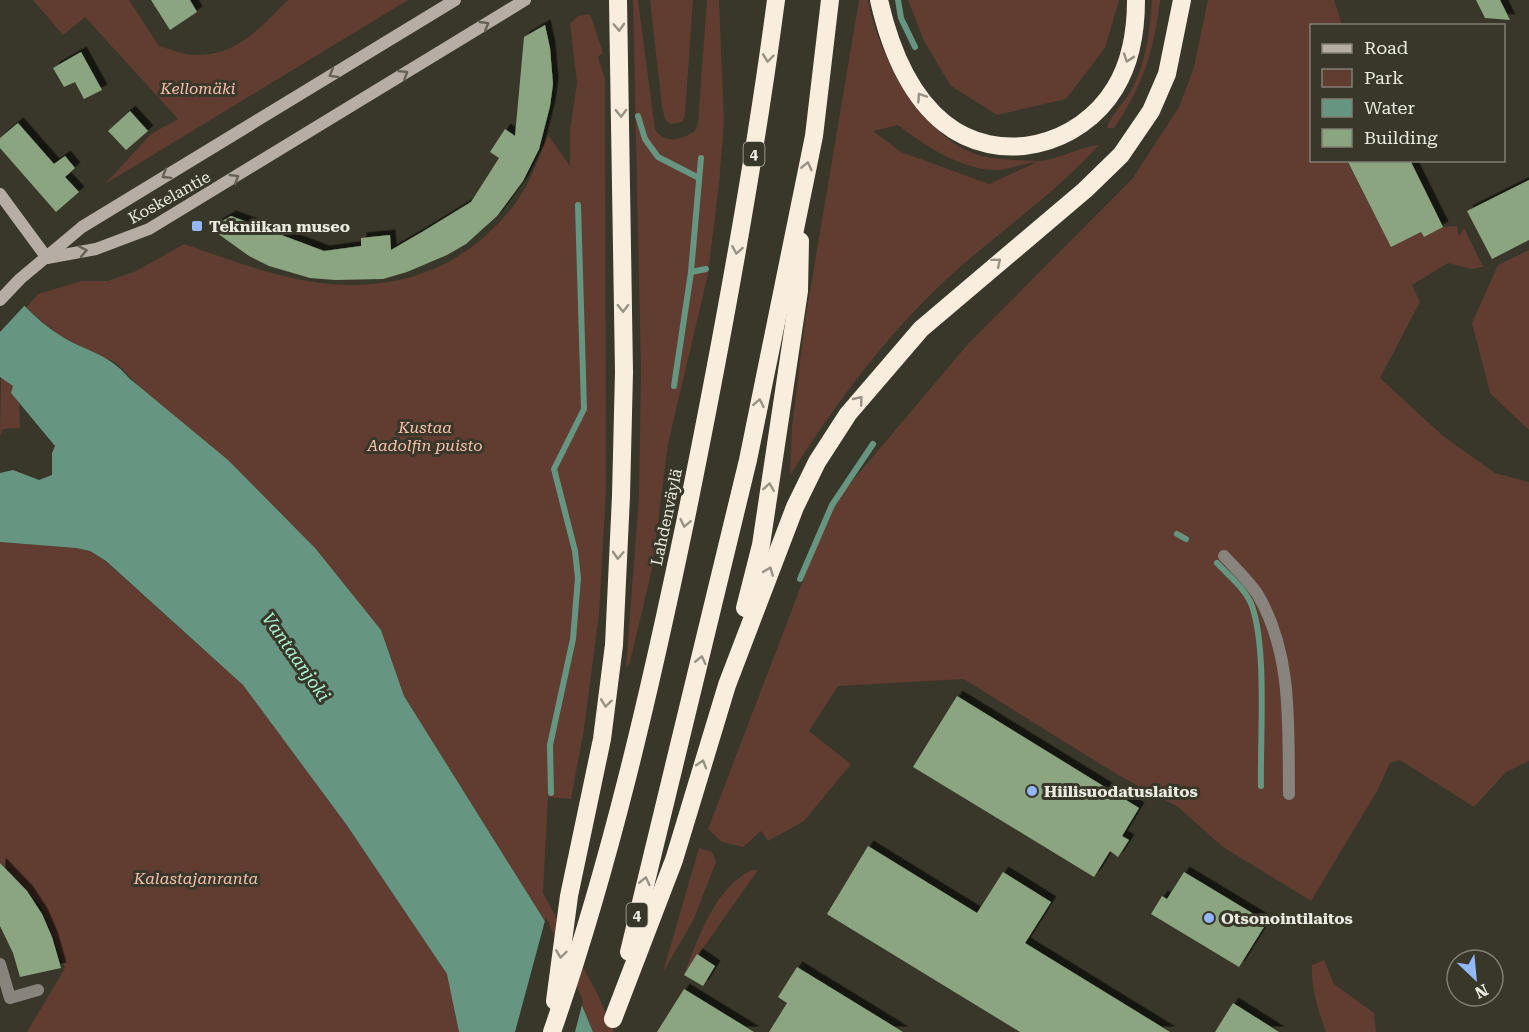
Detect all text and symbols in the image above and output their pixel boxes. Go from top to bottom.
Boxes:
one-way arrow [479,20,489,32]
one-way arrow [612,23,625,32]
legend [1310,24,1505,162]
text: Road [1364,37,1409,58]
one-way arrow [1122,52,1135,62]
one-way arrow [763,53,775,63]
one-way arrow [329,67,339,79]
text: Park [1364,67,1404,88]
one-way arrow [398,70,408,82]
park label: Kellomäki [159,79,236,98]
one-way arrow [917,93,928,104]
text: Water [1364,97,1415,118]
one-way arrow [614,108,627,117]
text: Building [1364,127,1438,148]
road number: 4 [744,142,764,166]
one-way arrow [800,161,813,171]
street label: Koskelantie [125,167,214,228]
one-way arrow [162,168,172,180]
one-way arrow [229,174,239,186]
place label: Tekniikan museo [209,217,350,236]
marker: Tekniikan museo [190,219,204,233]
one-way arrow [78,245,88,258]
one-way arrow [731,245,744,255]
one-way arrow [990,259,1001,270]
one-way arrow [617,303,629,312]
one-way arrow [852,395,863,406]
one-way arrow [752,398,765,408]
park label: Kustaa Aadolfin puisto [366,418,483,455]
street label: Lahdenväylä [647,467,686,567]
one-way arrow [763,483,775,492]
one-way arrow [679,518,692,528]
one-way arrow [612,550,625,559]
one-way arrow [762,567,775,577]
water label: Vantaanjoki [258,608,335,706]
one-way arrow [694,656,707,666]
one-way arrow [601,698,613,707]
one-way arrow [695,759,708,770]
place label: Hiilisuodatuslaitos [1044,782,1198,801]
marker: Hiilisuodatuslaitos [1025,784,1039,798]
park label: Kalastajanranta [133,869,259,888]
one-way arrow [638,876,651,886]
road number: 4 [626,903,648,927]
place label: Otsonointilaitos [1221,909,1353,928]
marker: Otsonointilaitos [1202,911,1216,925]
north arrow [1445,948,1505,1008]
one-way arrow [556,949,568,959]
text: N [1472,980,1491,1002]

